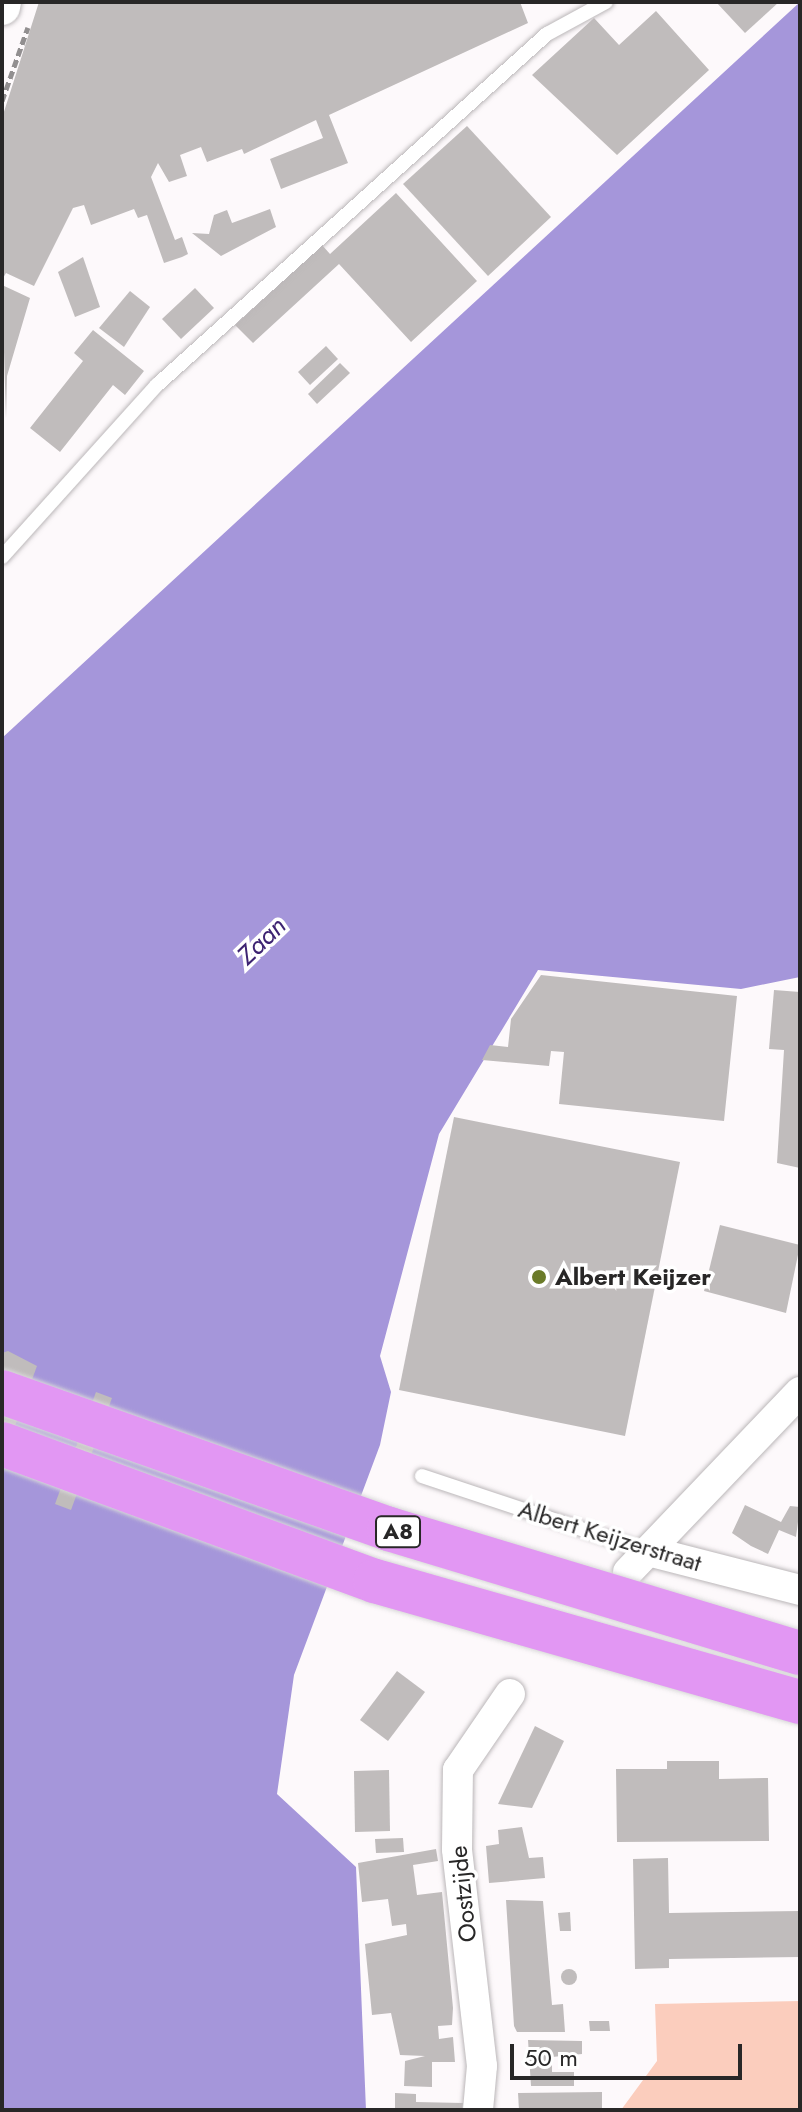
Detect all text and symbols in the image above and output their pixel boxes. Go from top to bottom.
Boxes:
water label: Zaan [231,910,293,972]
place label: Albert Keijzer [555,1263,711,1291]
marker: Albert Keijzer [530,1268,548,1286]
street label: Albert Keijzerstraat [515,1494,705,1578]
road number: A8 [374,1514,422,1550]
street label: Oostzijde [444,1844,482,1944]
scale bar [514,2028,746,2078]
text: 50 m [524,2040,578,2075]

